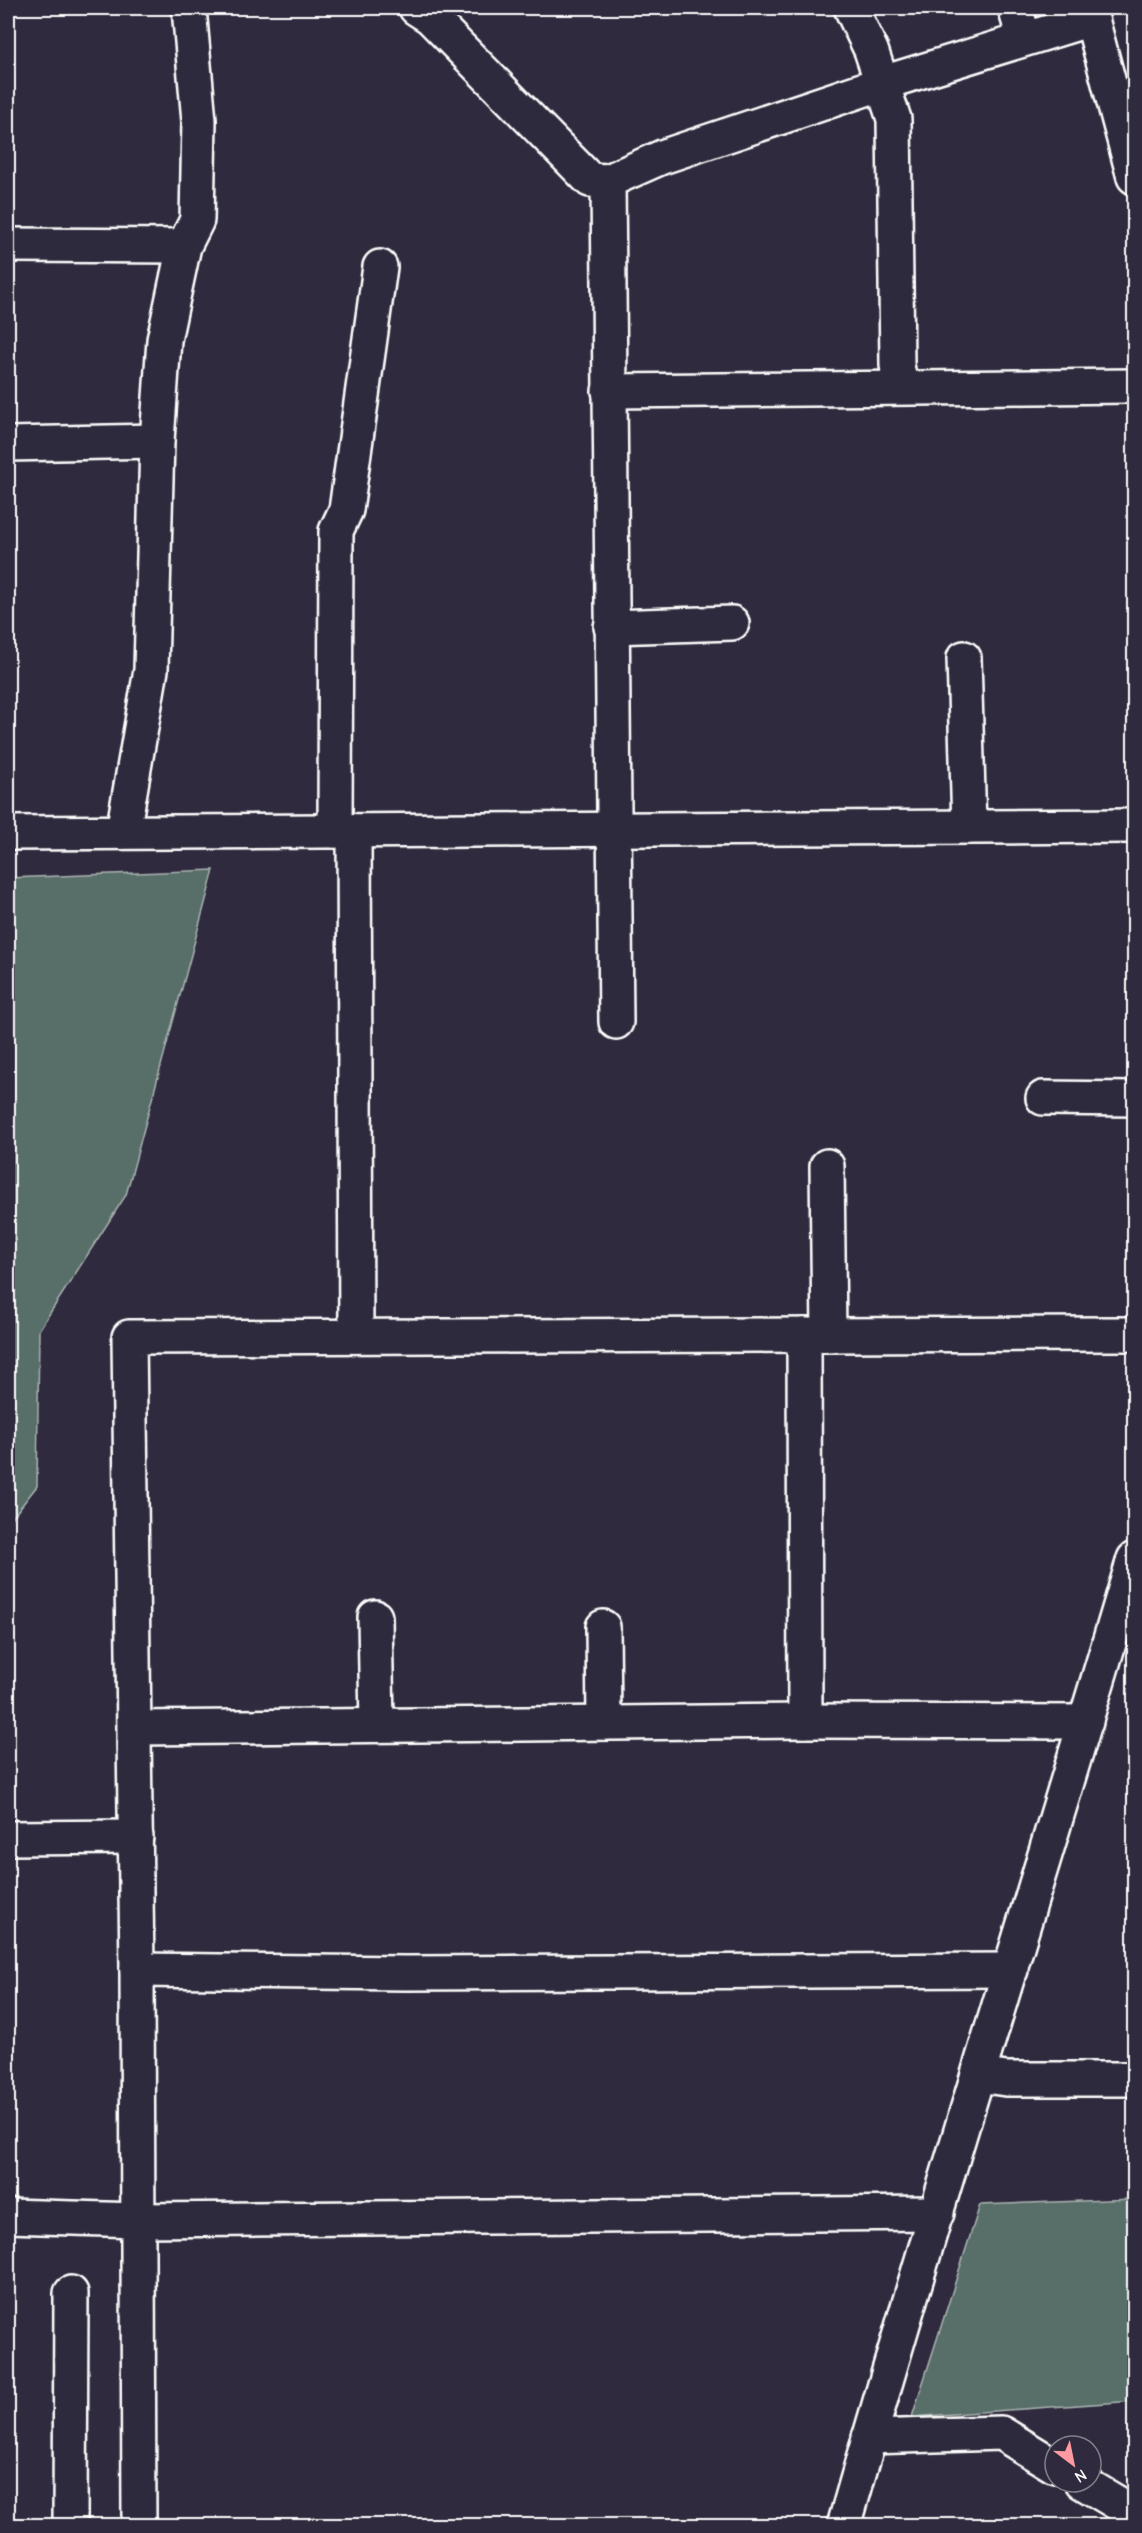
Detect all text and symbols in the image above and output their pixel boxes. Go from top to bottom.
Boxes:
north arrow [1043,2434,1103,2494]
text: N [1071,2465,1090,2486]

